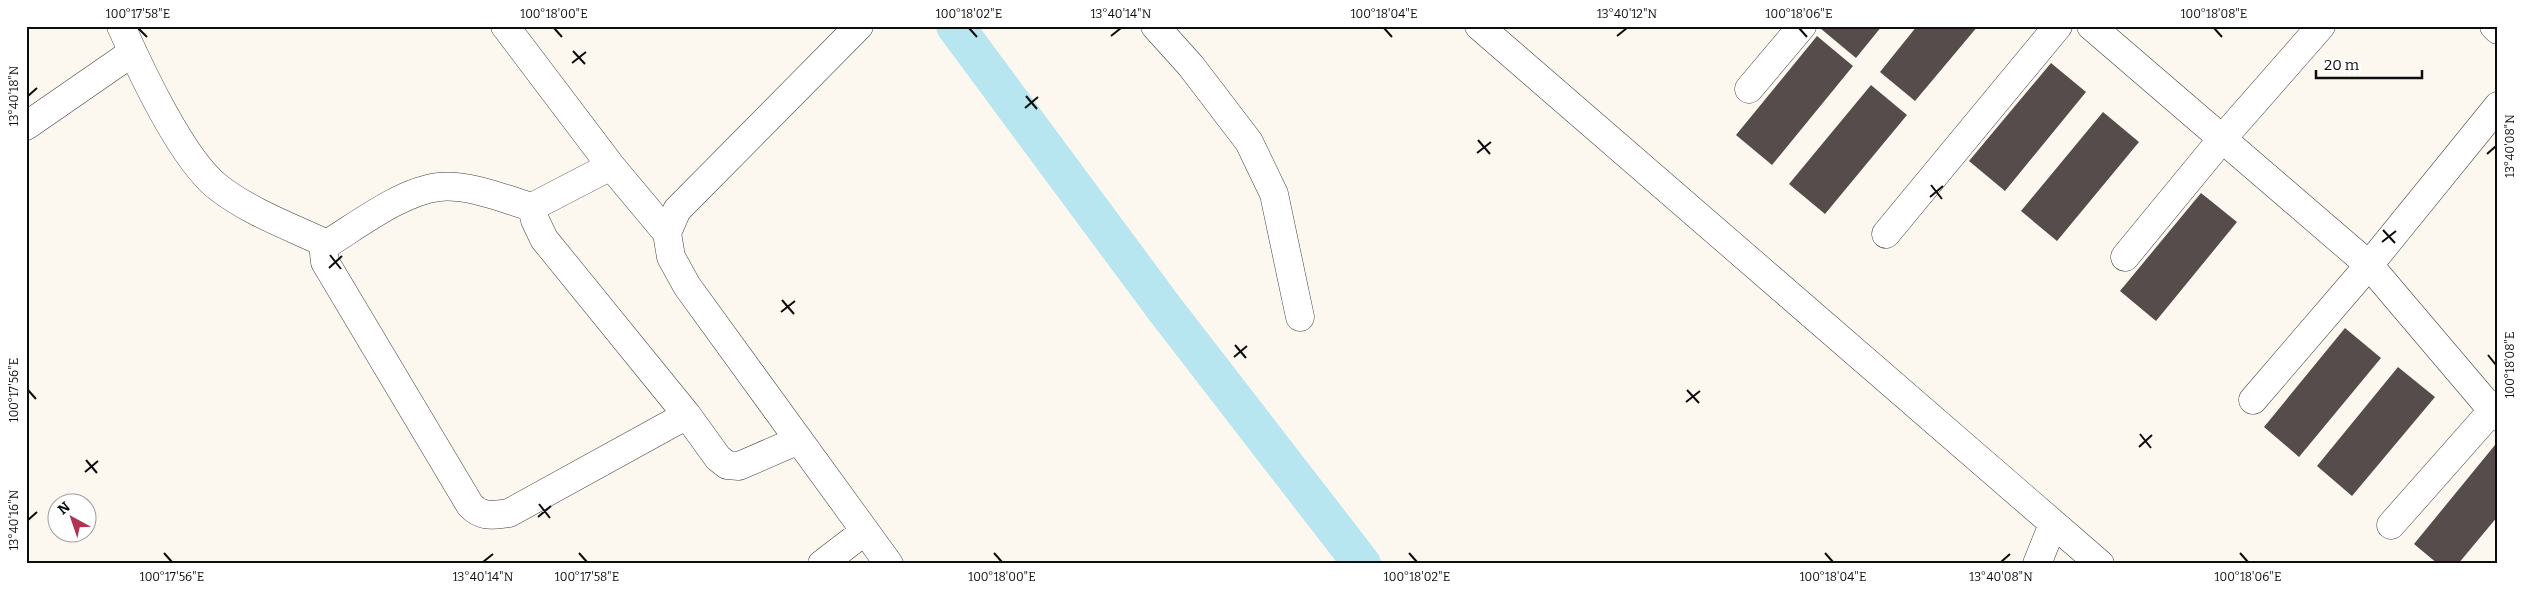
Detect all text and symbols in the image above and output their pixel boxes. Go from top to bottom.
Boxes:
text: 100°17'58"E [106,7,170,21]
text: 100°18'00"E [520,7,588,21]
text: 100°18'02"E [936,7,1002,21]
text: 13°40'14"N [1091,7,1152,21]
text: 100°18'04"E [1351,7,1417,21]
text: 13°40'12"N [1597,7,1658,21]
text: 100°18'06"E [1766,7,1832,21]
text: 100°18'08"E [2181,7,2247,21]
scale bar [2316,48,2423,80]
text: 20 m [2324,56,2360,74]
text: 13°40'18"N [7,65,21,126]
text: 13°40'08"N [2503,114,2517,178]
text: 100°18'08"E [2503,332,2517,398]
text: 100°17'56"E [7,358,21,422]
text: 13°40'16"N [7,489,21,550]
north arrow [48,492,98,542]
text: N [54,498,74,518]
text: 100°17'56"E [140,570,204,584]
text: 13°40'14"N [453,570,514,584]
text: 100°17'58"E [555,570,619,584]
text: 100°18'00"E [968,570,1036,584]
text: 100°18'02"E [1384,570,1450,584]
text: 100°18'04"E [1800,570,1866,584]
text: 13°40'08"N [1969,570,2033,584]
text: 100°18'06"E [2215,570,2281,584]

